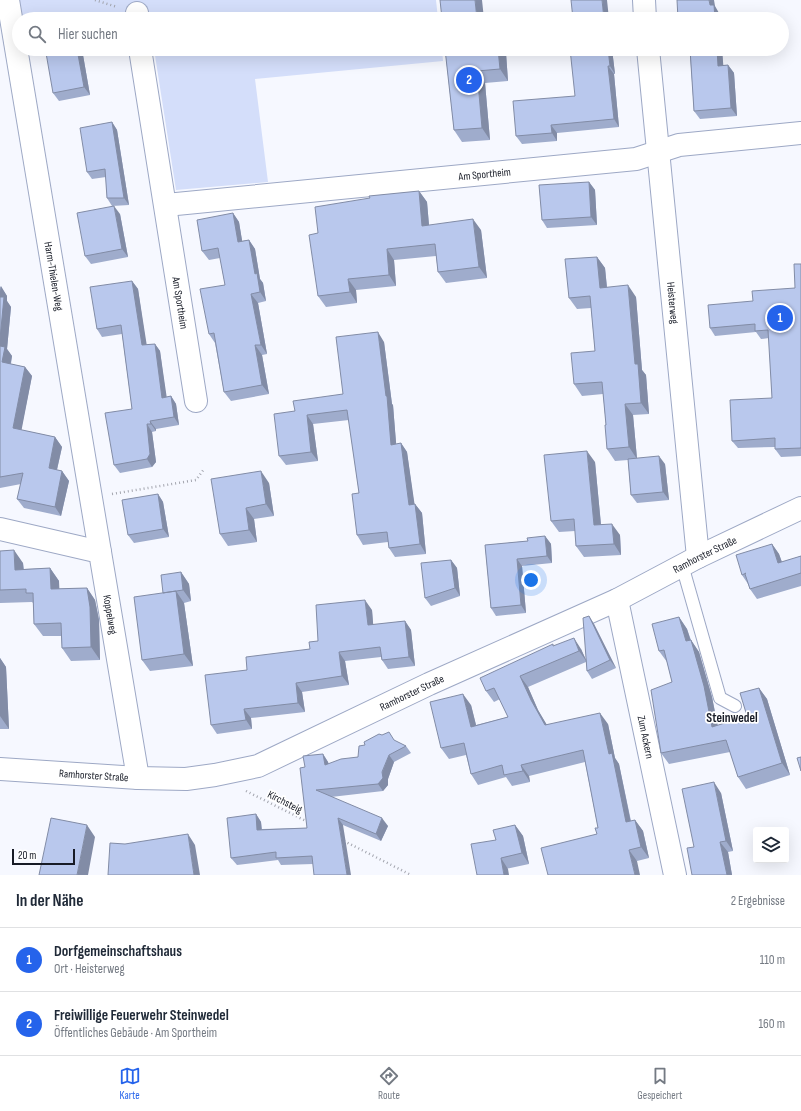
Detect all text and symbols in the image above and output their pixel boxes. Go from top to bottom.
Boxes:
search box [12,12,789,56]
icon: search [26,23,48,45]
text: Hier suchen [58,25,118,44]
pin: 2 [456,65,482,95]
street label: Am Sportheim [457,165,511,183]
street label: Harm-Thielen-Weg [42,241,66,312]
street label: Am Sportheim [170,275,191,330]
street label: Heisterweg [664,281,682,325]
pin: 1 [767,303,793,333]
street label: Ramhorster Straße [671,533,739,576]
your location [521,570,541,590]
street label: Koppelweg [101,594,120,636]
street label: Ramhorster Straße [378,672,446,713]
district label: Steinwedel [706,710,758,726]
street label: Zum Ackern [635,714,657,760]
street label: Ramhorster Straße [59,766,129,784]
street label: Kirchsteig [265,788,305,817]
map controls [753,827,789,863]
button: layers [753,827,789,863]
scale bar [12,847,75,866]
text: 20 m [18,849,36,862]
text: In der Nähe [16,891,83,911]
text: 2 Ergebnisse [731,893,785,909]
text: Dorfgemeinschaftshaus [54,942,182,961]
text: 1 [26,952,32,968]
text: 110 m [760,952,785,968]
text: Ort · Heisterweg [54,961,125,977]
text: Freiwillige Feuerwehr Steinwedel [54,1006,229,1025]
text: 2 [26,1016,32,1032]
text: 160 m [759,1016,785,1032]
text: Öffentliches Gebäude · Am Sportheim [54,1025,217,1041]
tab: Karte [119,1065,141,1102]
tab: Route [378,1065,400,1102]
tab: Gespeichert [637,1065,682,1102]

